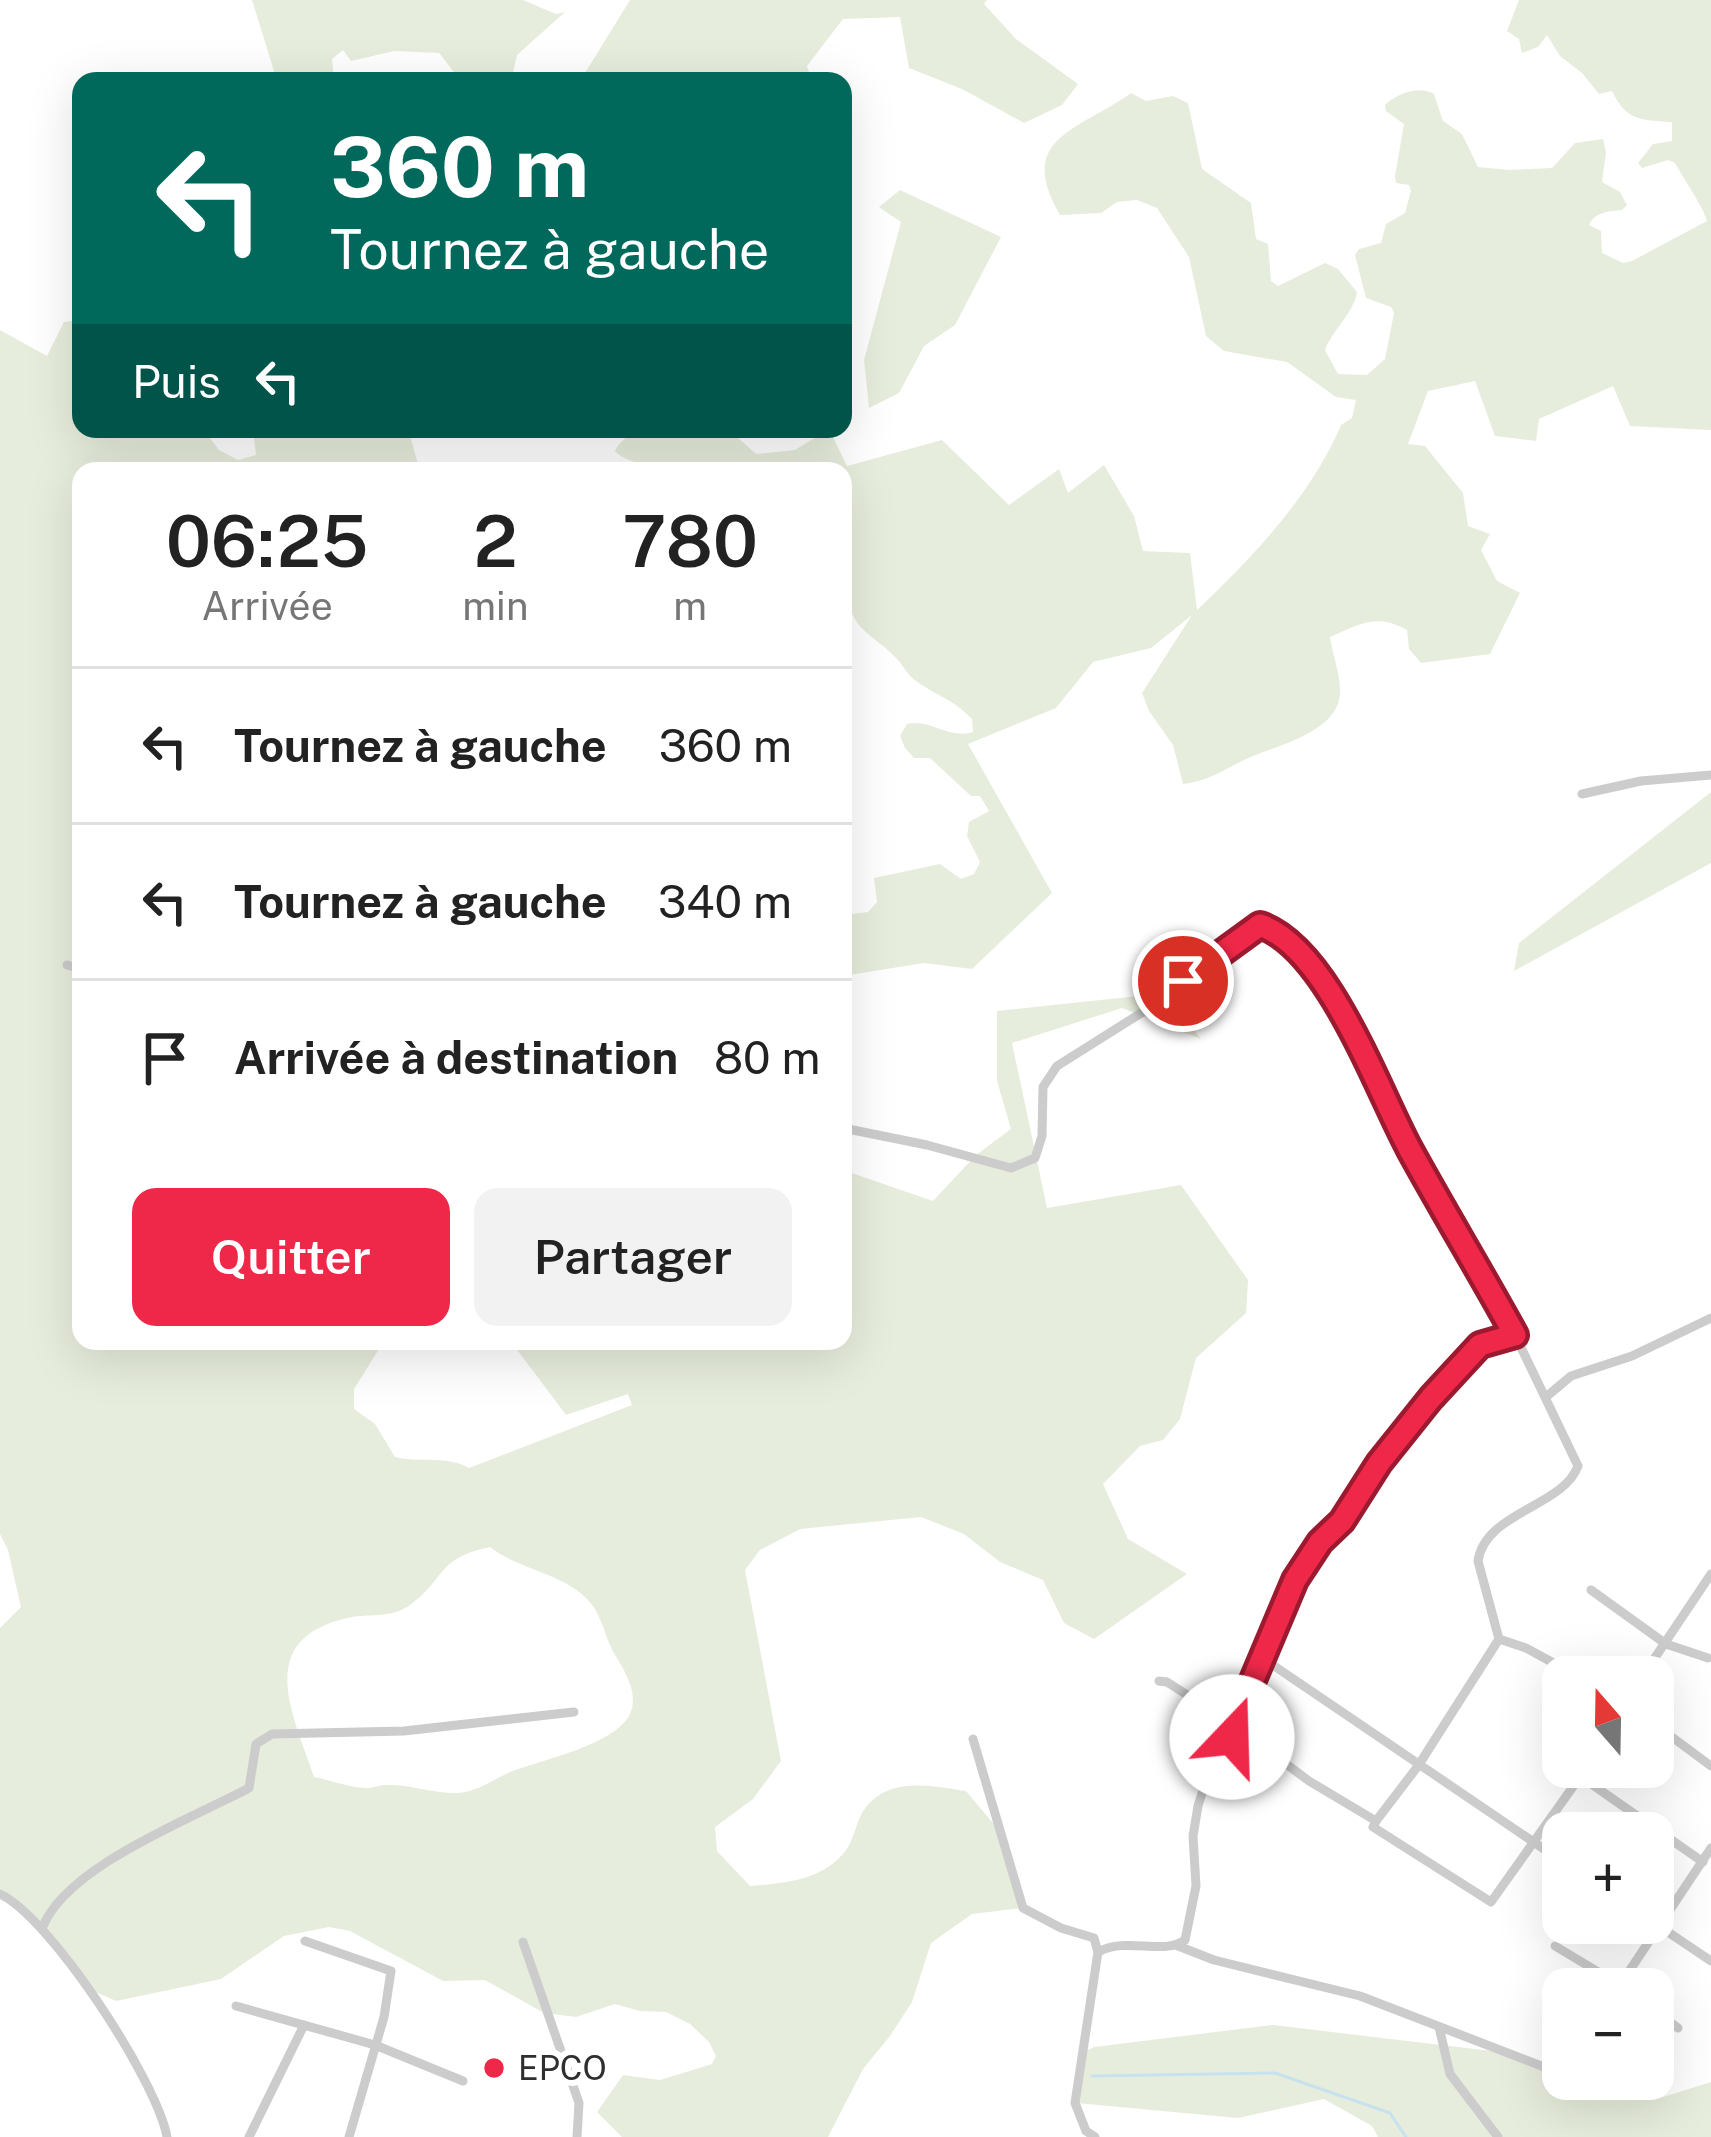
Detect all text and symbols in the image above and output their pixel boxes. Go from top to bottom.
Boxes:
text: 360 m [330,117,589,216]
icon: left [132,120,288,276]
text: Tournez à gauche [330,218,769,281]
icon: left [245,348,311,414]
text: Puis [132,355,221,408]
text: 06:25 [166,499,368,583]
text: 2 [473,499,518,583]
text: 780 [622,499,758,583]
text: Arrivée [202,583,333,629]
text: min [462,583,528,629]
text: m [673,583,707,629]
icon: left [132,713,198,779]
text: Tournez à gauche [234,719,607,772]
text: 360 m [659,719,792,772]
icon: left [132,869,198,935]
text: Tournez à gauche [234,875,607,928]
text: 340 m [658,875,792,928]
pin [1132,930,1234,1032]
icon: arrive [1150,948,1216,1014]
icon: arrive [132,1025,198,1091]
text: Arrivée à destination [234,1031,678,1084]
text: 80 m [714,1031,820,1084]
button: Quitter [132,1188,450,1326]
button: Partager [474,1188,792,1326]
north arrow [1542,1656,1674,1788]
map controls [1542,1656,1674,2100]
position arrow [1169,1674,1295,1800]
button: + [1542,1812,1674,1944]
button: − [1542,1968,1674,2100]
place label: EPCO [518,2049,607,2087]
marker: EPCO [481,2055,507,2081]

